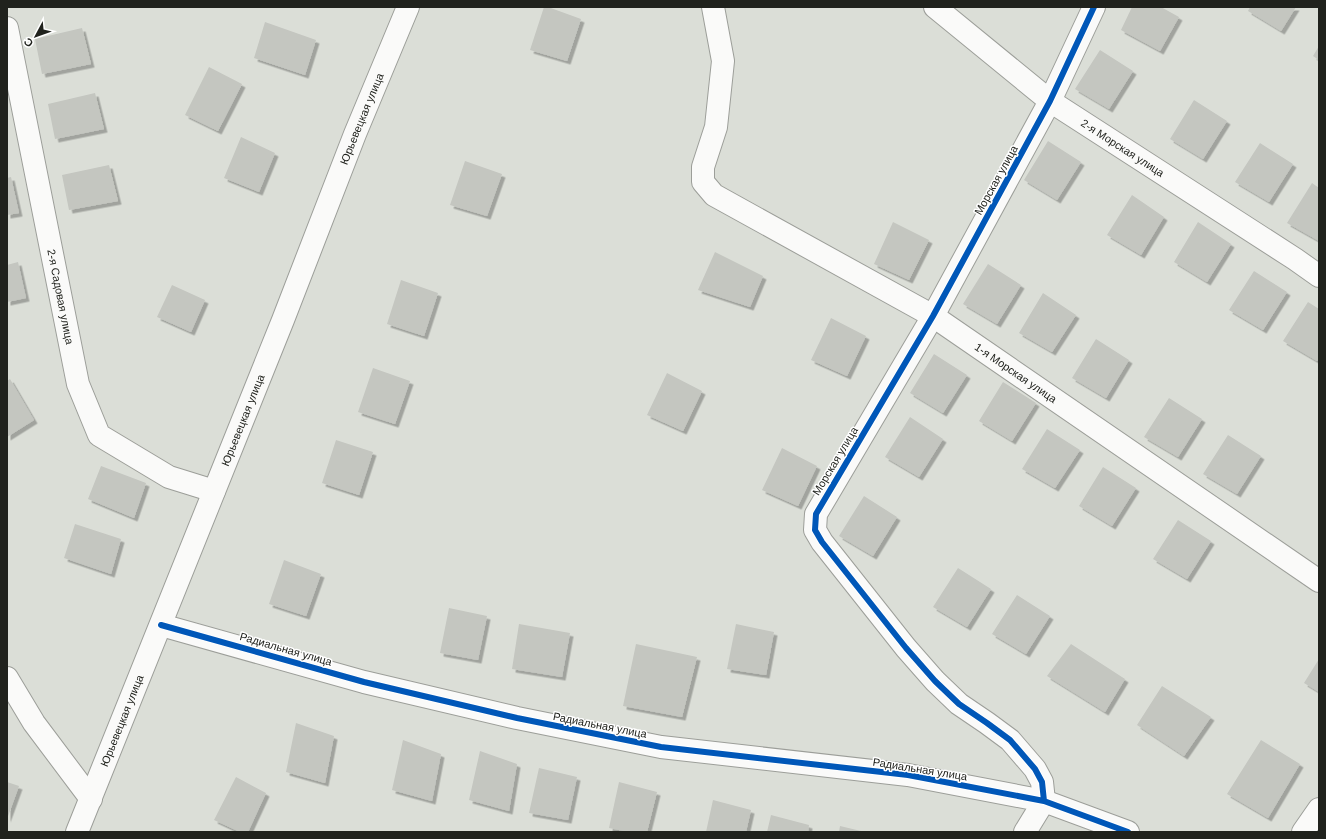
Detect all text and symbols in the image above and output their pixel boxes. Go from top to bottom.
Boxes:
north arrow [16,16,56,56]
text: С [21,36,36,49]
street label: Юрьевецкая улица [338,70,386,166]
street label: 2-я Морская улица [1079,117,1167,179]
street label: Морская улица [972,142,1020,217]
street label: 2-я Садовая улица [45,248,76,346]
street label: 1-я Морская улица [973,341,1060,406]
street label: Юрьевецкая улица [219,372,267,468]
street label: Морская улица [810,424,861,497]
street label: Радиальная улица [239,630,334,668]
street label: Юрьевецкая улица [98,672,146,768]
street label: Радиальная улица [552,710,649,740]
street label: Радиальная улица [872,756,969,783]

